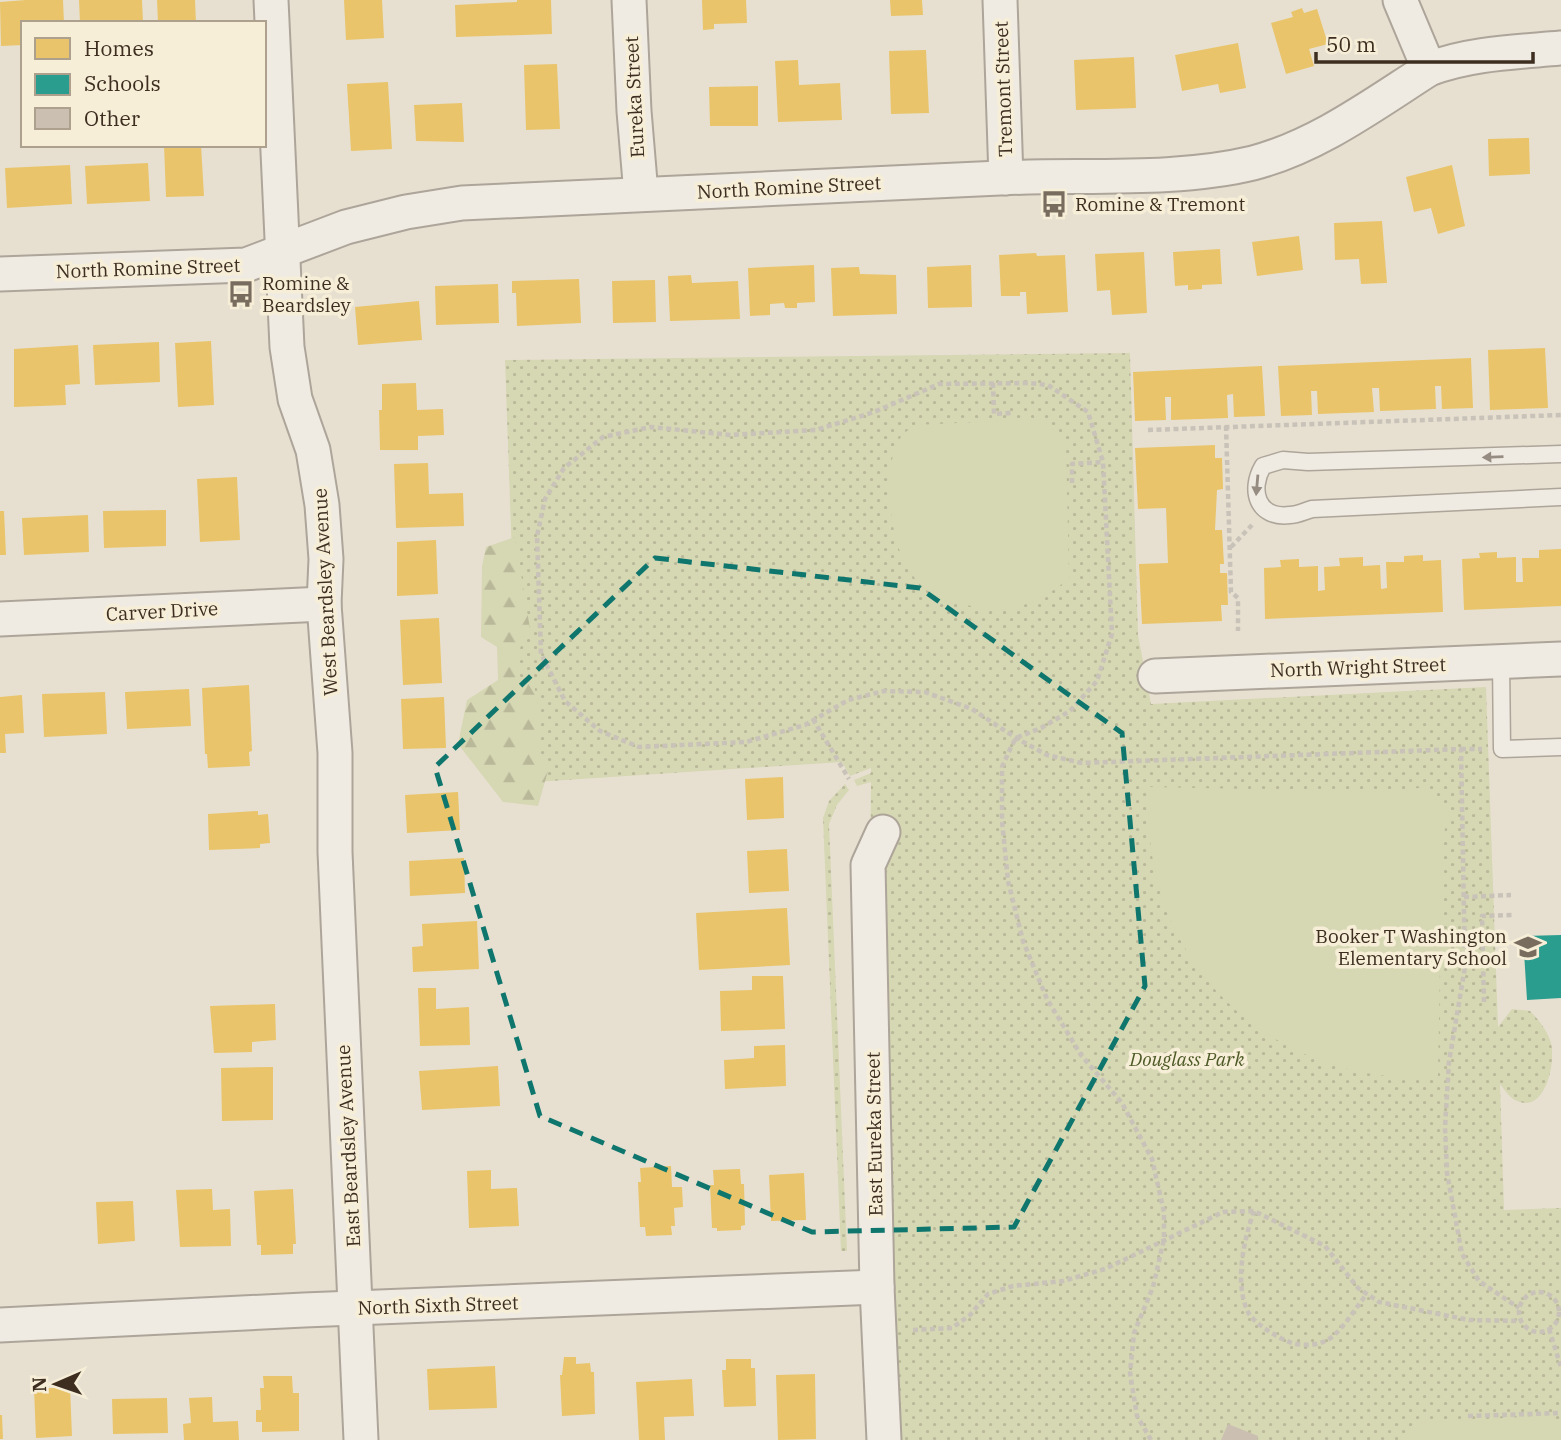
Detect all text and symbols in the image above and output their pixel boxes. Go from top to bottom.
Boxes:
street label: Tremont Street [989,20,1017,157]
legend [21,21,266,147]
scale bar [1316,21,1533,65]
text: 50 m [1326,30,1376,58]
text: Homes [84,34,154,62]
street label: Eureka Street [619,35,649,158]
text: Schools [84,69,161,97]
text: Other [84,104,141,132]
street label: North Romine Street [696,170,882,204]
bus stop icon: Romine & Tremont [1039,189,1069,219]
place label: Romine & Tremont [1075,192,1246,216]
street label: North Romine Street [55,253,241,283]
place label: Romine & Beardsley [262,271,352,317]
bus stop icon: Romine & Beardsley [226,279,256,309]
one-way arrow [1482,451,1504,462]
one-way arrow [1252,474,1263,496]
street label: West Beardsley Avenue [308,488,342,696]
street label: Carver Drive [105,596,219,626]
street label: North Wright Street [1270,652,1447,682]
place label: Booker T Washington Elementary School [1315,924,1507,970]
school or university icon: Booker T Washington Elementary School [1513,932,1543,962]
street label: East Beardsley Avenue [331,1044,365,1248]
park label: Douglass Park [1129,1047,1245,1071]
street label: East Eureka Street [861,1051,887,1217]
street label: North Sixth Street [357,1290,519,1320]
north arrow [21,1349,91,1419]
text: N [27,1377,51,1393]

